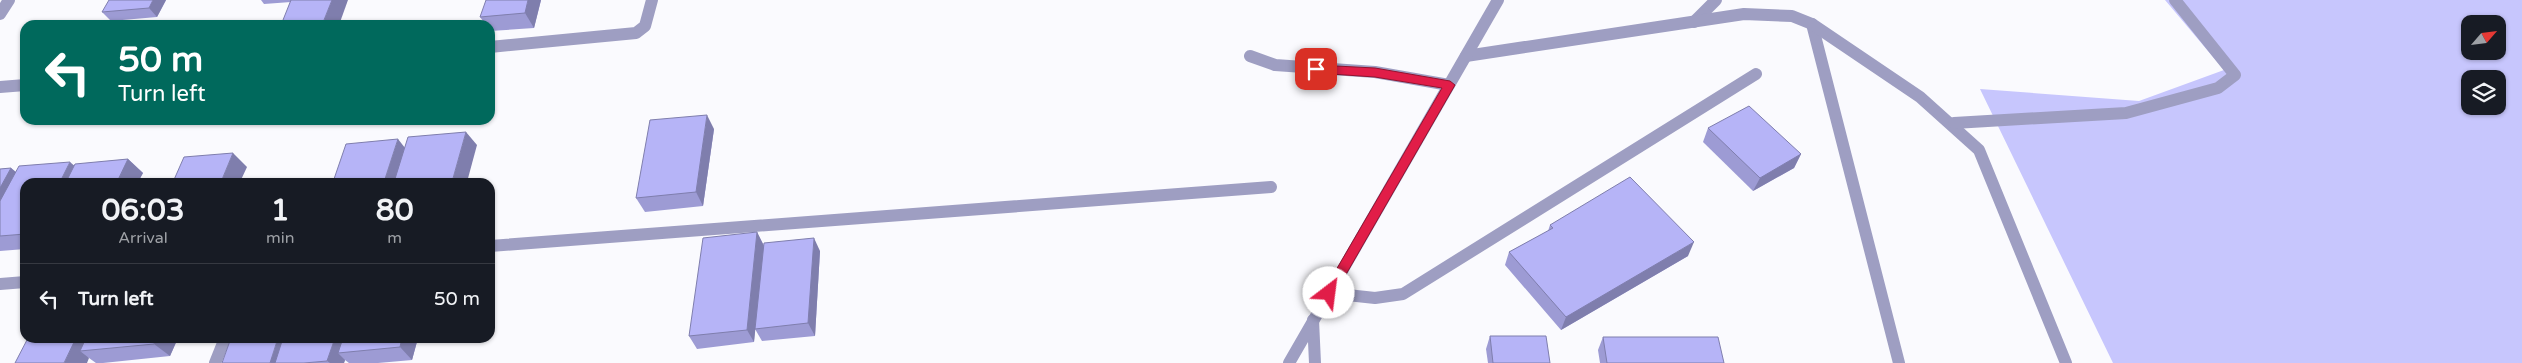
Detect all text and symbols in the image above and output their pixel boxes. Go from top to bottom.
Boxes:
north arrow [2461,15,2506,60]
map controls [2461,15,2506,115]
text: 50 m [118,39,203,81]
icon: left [35,40,100,105]
pin [1295,48,1337,90]
icon: arrive [1302,55,1330,83]
button: layers [2461,70,2506,115]
text: Turn left [118,81,206,107]
text: 06:03 [101,192,185,229]
text: 1 [271,192,290,229]
text: 80 [376,192,414,229]
text: Arrival [118,228,168,248]
text: min [266,228,294,248]
text: m [387,228,402,248]
position arrow [1302,266,1354,318]
icon: left [35,285,63,313]
text: Turn left [78,288,154,310]
text: 50 m [434,288,480,310]

